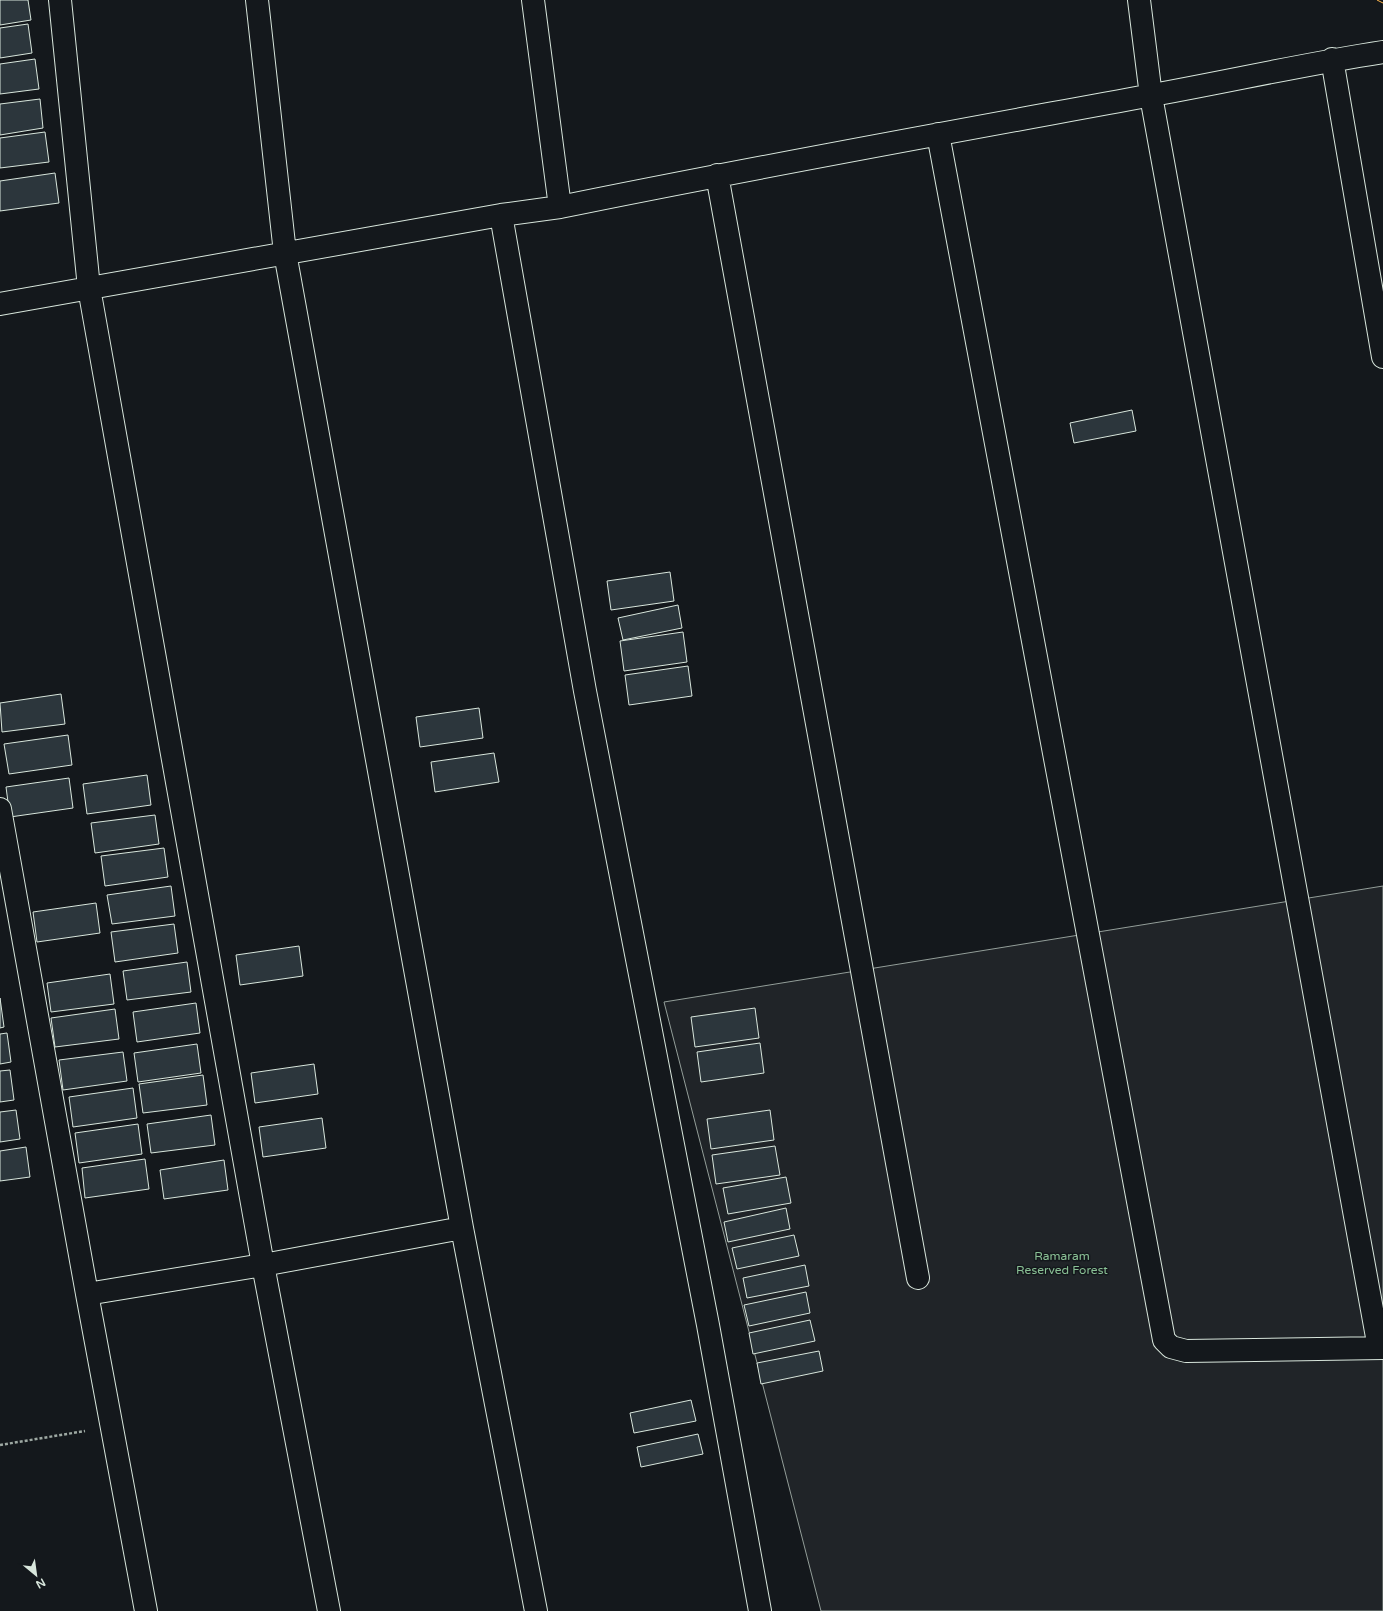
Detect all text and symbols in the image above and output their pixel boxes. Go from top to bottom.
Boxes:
park label: Ramaram Reserved Forest [1016,1249,1108,1277]
north arrow [16,1555,56,1595]
text: N [34,1575,48,1591]

